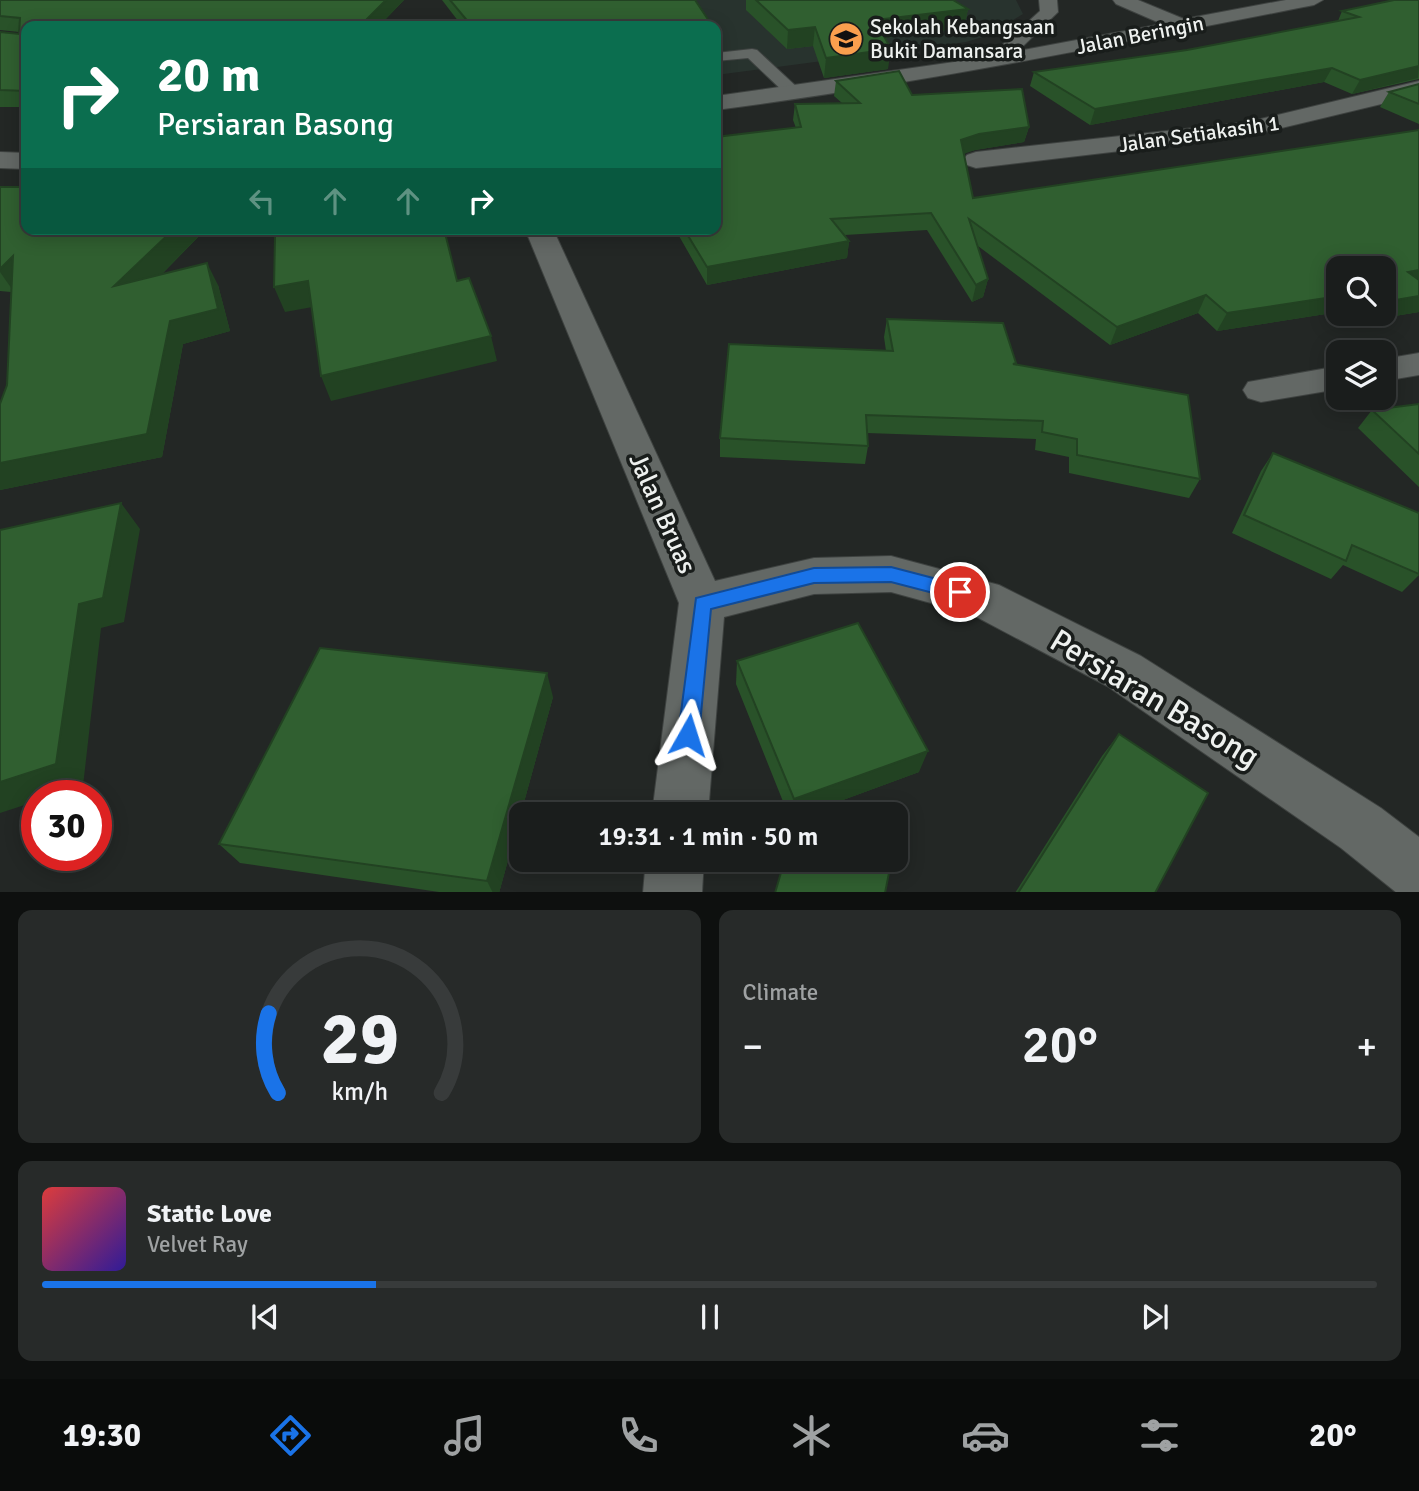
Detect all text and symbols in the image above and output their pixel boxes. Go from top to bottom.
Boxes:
street label: Jalan Beringin [1074,10,1206,60]
place label: Sekolah Kebangsaan Bukit Damansara [870,14,1055,64]
school or university icon: Sekolah Kebangsaan Bukit Damansara [827,20,865,58]
text: 20 m [157,45,260,105]
icon: right [42,49,133,140]
text: Persiaran Basong [157,105,394,144]
street label: Jalan Setiakasih 1 [1117,110,1281,158]
icon: left [243,182,281,220]
icon: ahead [316,182,354,220]
icon: ahead [389,182,427,220]
icon: right [462,182,500,220]
map controls [1326,256,1396,410]
button: search [1326,256,1396,326]
button: layers [1326,340,1396,410]
street label: Jalan Bruas [621,448,703,579]
pin [930,562,990,622]
icon: arrive [941,573,979,611]
street label: Persiaran Basong [1043,621,1266,776]
position arrow [651,698,725,772]
speed limit sign: 30 [21,780,112,871]
text: 19:31 · 1 min · 50 m [599,821,818,853]
text: Climate [743,978,818,1007]
text: 29 [320,995,399,1084]
text: 20° [1022,1013,1098,1077]
text: − [743,1023,763,1070]
text: + [1356,1023,1377,1070]
text: km/h [331,1075,388,1106]
text: Static Love [147,1198,272,1230]
text: Velvet Ray [147,1230,248,1259]
icon: previous [246,1298,284,1336]
icon: pause [691,1298,729,1336]
icon: next [1136,1298,1174,1336]
icon: directions [266,1411,315,1460]
icon: music [440,1411,489,1460]
icon: phone [614,1411,663,1460]
icon: climate [787,1411,836,1460]
icon: car [961,1411,1010,1460]
icon: filters [1135,1411,1184,1460]
text: 19:30 [62,1416,141,1455]
text: 20° [1309,1416,1356,1455]

